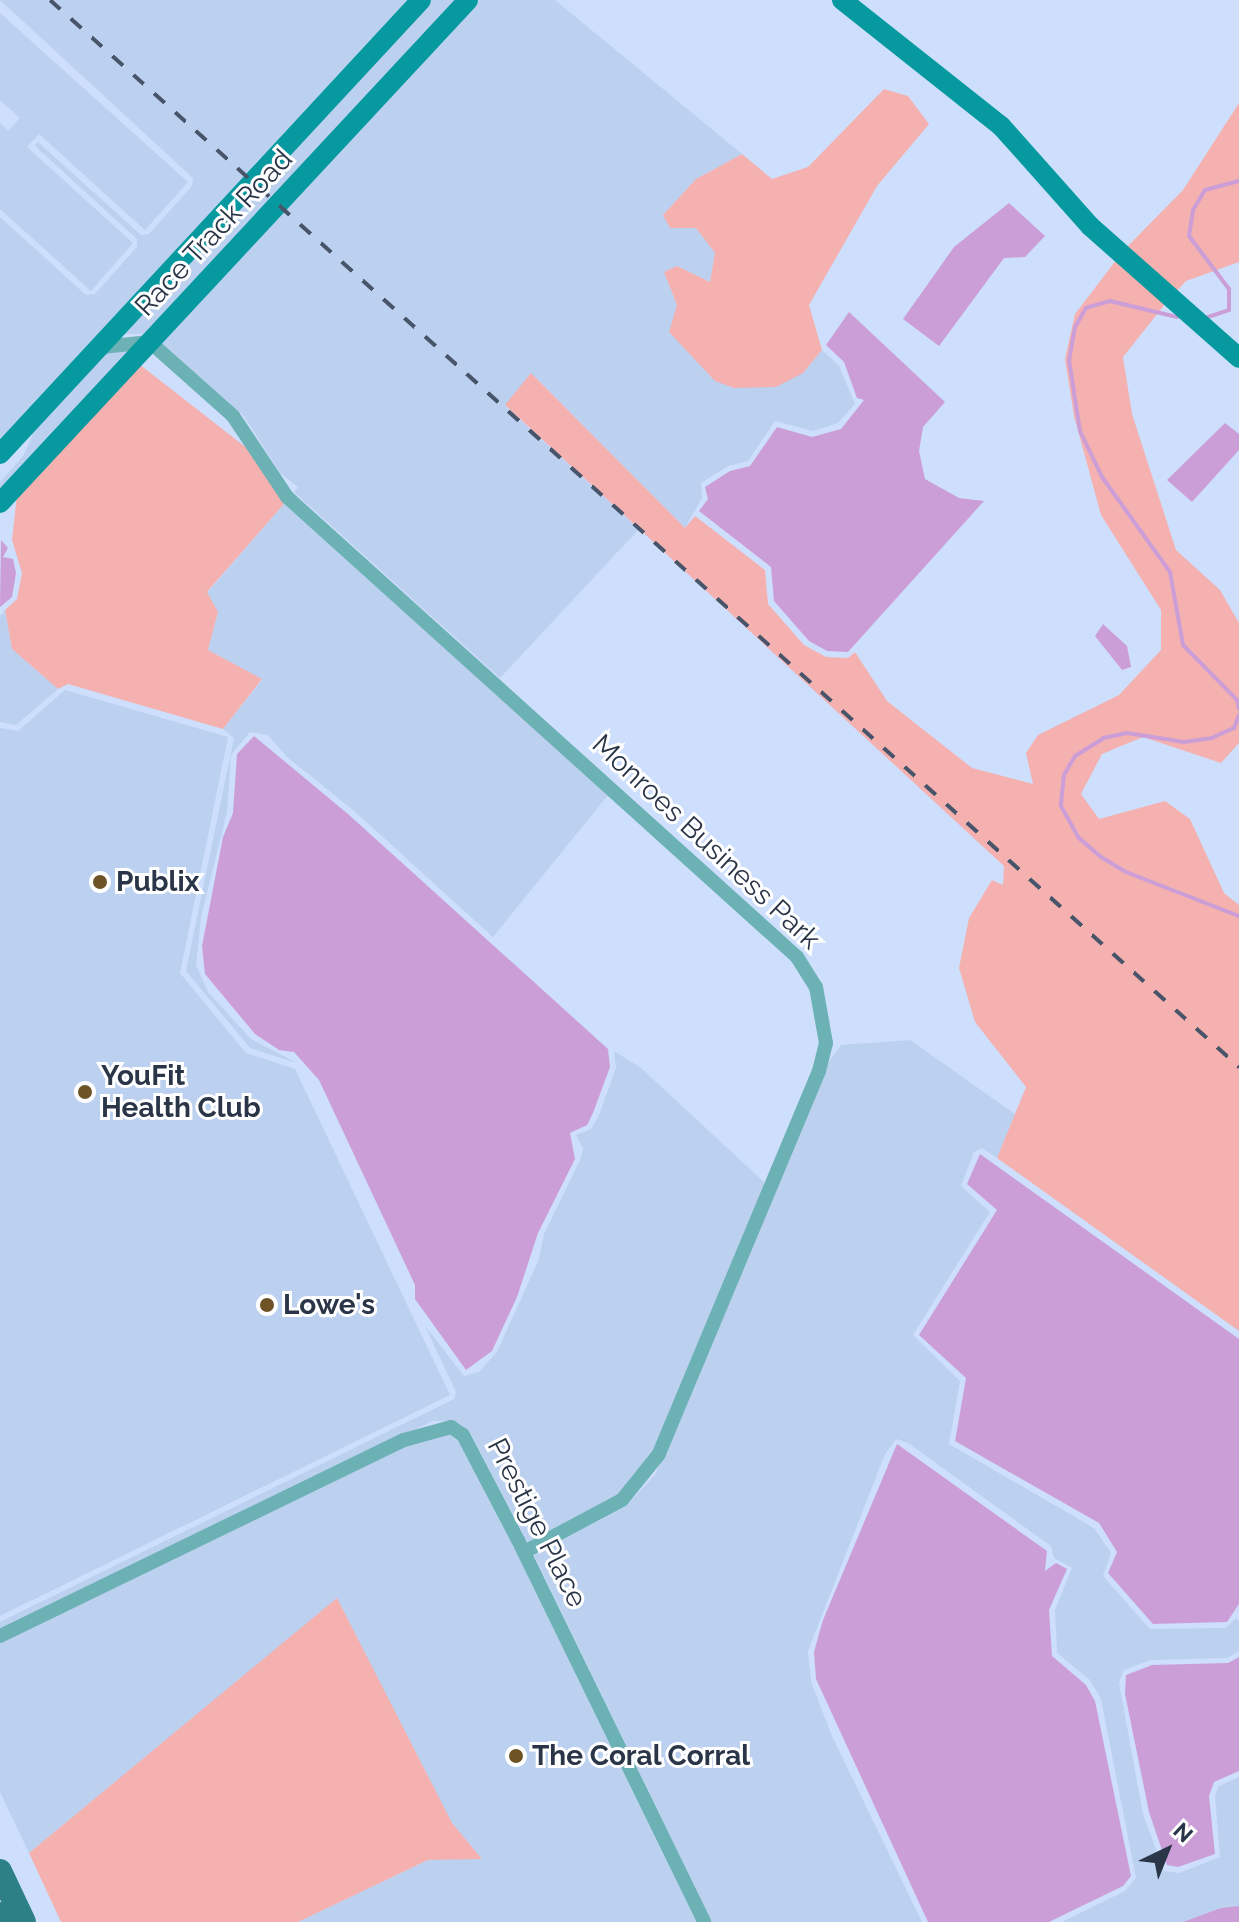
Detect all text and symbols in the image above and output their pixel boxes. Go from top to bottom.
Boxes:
street label: Race Track Road [128,142,300,324]
street label: Monroes Business Park [585,728,827,956]
place label: Publix [116,865,199,899]
marker: Publix [91,873,109,891]
place label: YouFit Health Club [101,1059,261,1125]
marker: YouFit Health Club [76,1083,94,1101]
place label: Lowe's [283,1288,375,1322]
marker: Lowe's [258,1296,276,1314]
street label: Prestige Place [480,1433,594,1613]
place label: The Coral Corral [532,1739,751,1773]
marker: The Coral Corral [507,1747,525,1765]
north arrow [1127,1810,1207,1890]
text: N [1168,1817,1198,1848]

